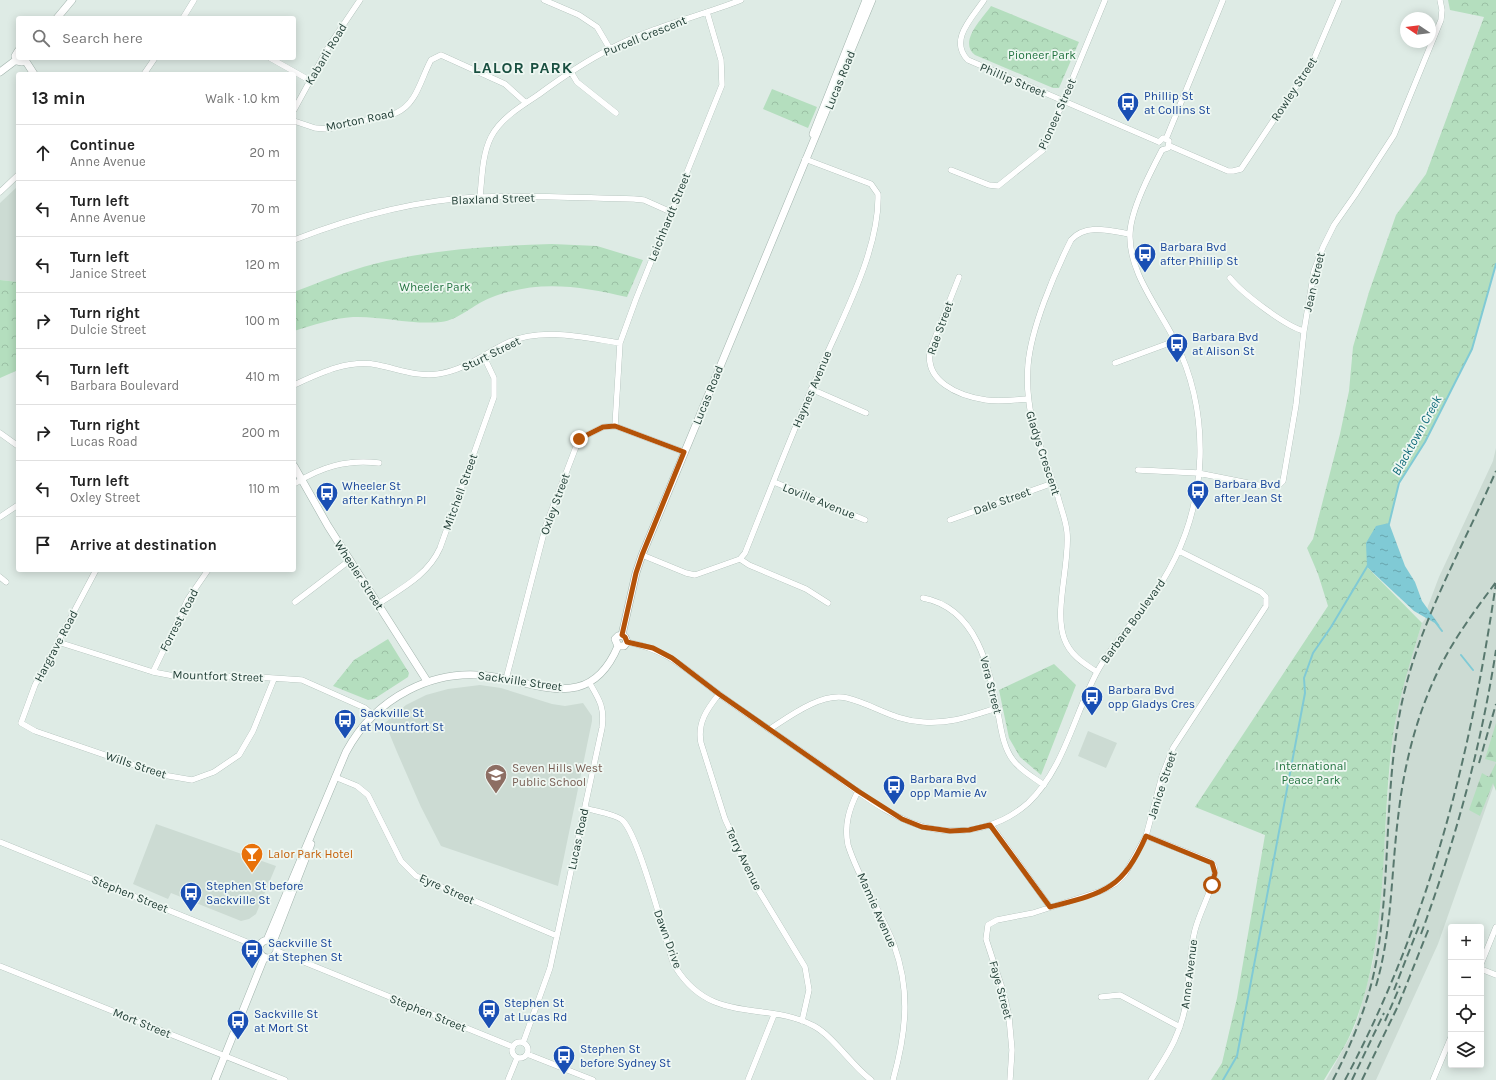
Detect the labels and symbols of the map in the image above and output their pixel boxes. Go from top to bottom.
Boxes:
north arrow [1400,12,1436,48]
street label: Purcell Crescent [601,13,689,59]
street label: Kabarli Road [302,21,350,87]
street label: Lucas Road [822,48,858,112]
park label: Pioneer Park [1008,48,1076,62]
street label: Rowley Street [1268,54,1320,124]
district label: LALOR PARK [473,58,573,77]
street label: Phillip Street [978,60,1049,100]
street label: Pioneer Street [1035,76,1079,152]
place label: Phillip St at Collins St [1144,89,1211,117]
bus stop icon: Phillip St at Collins St [1115,90,1141,123]
street label: Morton Road [324,106,396,134]
street label: Leichhardt Street [645,170,693,263]
street label: Blaxland Street [451,191,536,207]
place label: Barbara Bvd after Phillip St [1160,240,1238,268]
bus stop icon: Barbara Bvd after Phillip St [1132,241,1158,274]
street label: Jean Street [1300,250,1328,313]
park label: Wheeler Park [399,280,471,294]
street label: Rae Street [924,299,956,357]
place label: Barbara Bvd at Alison St [1192,330,1259,358]
bus stop icon: Barbara Bvd at Alison St [1164,331,1190,364]
street label: Sturt Street [459,334,523,374]
street label: Haynes Avenue [789,348,835,430]
street label: Lucas Road [690,363,726,427]
water label: Blacktown Creek [1388,392,1445,478]
street label: Gladys Crescent [1023,409,1063,497]
route end [570,430,588,448]
street label: Mitchell Street [440,451,480,532]
street label: Oxley Street [537,471,573,537]
place label: Barbara Bvd after Jean St [1214,477,1283,505]
bus stop icon: Barbara Bvd after Jean St [1185,478,1211,511]
place label: Wheeler St after Kathryn Pl [342,479,426,507]
bus stop icon: Wheeler St after Kathryn Pl [314,480,340,513]
street label: Loville Avenue [781,480,857,522]
street label: Dale Street [971,484,1033,518]
street label: Wheeler Street [331,538,387,613]
street label: Barbara Boulevard [1098,576,1168,666]
street label: Forrest Road [157,586,201,654]
street label: Hargrave Road [31,608,81,684]
street label: Vera Street [977,655,1005,716]
street label: Mountfort Street [172,667,264,685]
street label: Sackville Street [477,668,564,694]
place label: Barbara Bvd opp Gladys Cres [1108,683,1195,711]
bus stop icon: Barbara Bvd opp Gladys Cres [1079,684,1105,717]
place label: Sackville St at Mountfort St [360,706,444,734]
bus stop icon: Sackville St at Mountfort St [332,707,358,740]
street label: Wills Street [104,749,169,782]
street label: Janice Street [1144,749,1180,821]
park label: International Peace Park [1275,759,1347,787]
place label: Seven Hills West Public School [512,761,603,789]
school or university icon: Seven Hills West Public School [483,762,509,795]
place label: Barbara Bvd opp Mamie Av [910,772,987,800]
bus stop icon: Barbara Bvd opp Mamie Av [881,773,907,806]
street label: Lucas Road [565,807,591,871]
street label: Terry Avenue [723,825,765,893]
bar icon: Lalor Park Hotel [239,841,265,874]
place label: Lalor Park Hotel [268,847,353,861]
street label: Eyre Street [417,871,477,908]
street label: Mamie Avenue [854,871,900,949]
street label: Stephen Street [90,872,171,916]
route start [1203,876,1221,894]
place label: Stephen St before Sackville St [206,879,304,907]
bus stop icon: Stephen St before Sackville St [178,880,204,913]
street label: Dawn Drive [651,908,685,970]
place label: Sackville St at Stephen St [268,936,343,964]
bus stop icon: Sackville St at Stephen St [239,937,265,970]
street label: Anne Avenue [1178,938,1200,1010]
street label: Faye Street [986,959,1016,1021]
street label: Stephen Street [388,991,469,1035]
place label: Stephen St at Lucas Rd [504,996,567,1024]
bus stop icon: Stephen St at Lucas Rd [476,997,502,1030]
street label: Mort Street [111,1005,174,1041]
place label: Sackville St at Mort St [254,1007,318,1035]
bus stop icon: Sackville St at Mort St [225,1008,251,1041]
place label: Stephen St before Sydney St [580,1042,671,1070]
bus stop icon: Stephen St before Sydney St [551,1043,577,1076]

